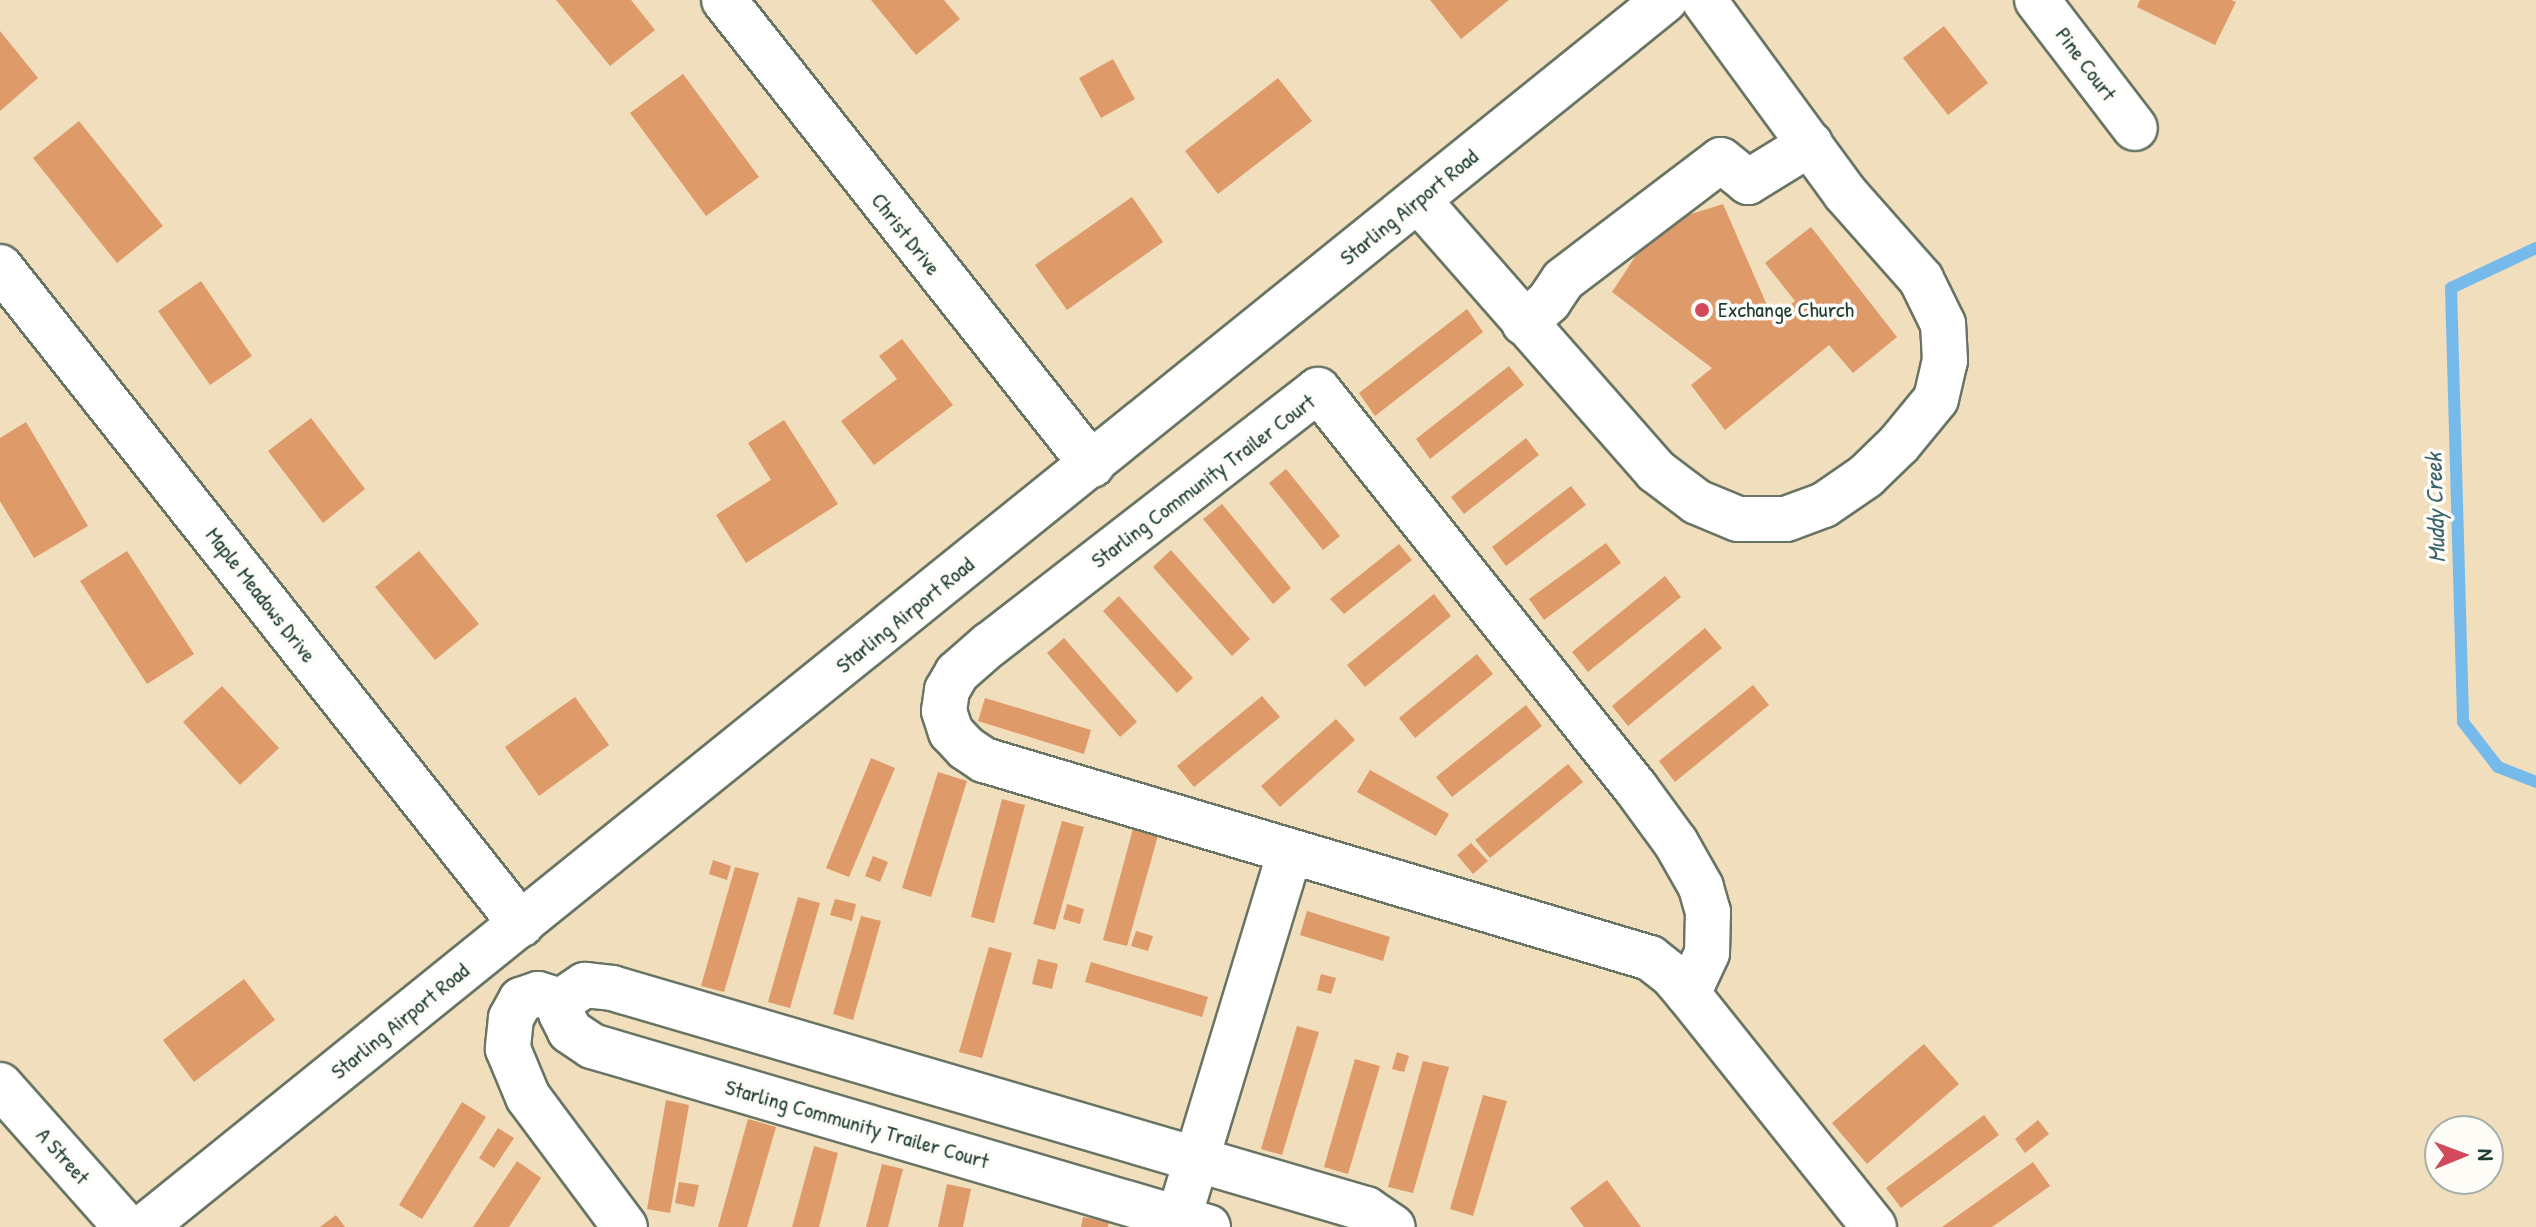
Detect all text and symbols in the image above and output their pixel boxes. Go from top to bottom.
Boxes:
street label: Pine Court [2050,22,2122,106]
street label: Starling Airport Road [1335,143,1483,271]
street label: Christ Drive [866,188,946,280]
place label: Exchange Church [1718,297,1854,323]
marker: Exchange Church [1693,301,1711,319]
street label: Starling Community Trailer Court [1086,388,1320,574]
water label: Muddy Creek [2419,453,2451,563]
street label: Maple Meadows Drive [200,522,322,668]
street label: Starling Airport Road [831,551,979,679]
street label: Starling Airport Road [326,957,474,1085]
street label: Starling Community Trailer Court [722,1074,992,1174]
north arrow [2424,1115,2504,1195]
street label: A Street [31,1122,95,1190]
text: N [2471,1148,2501,1161]

